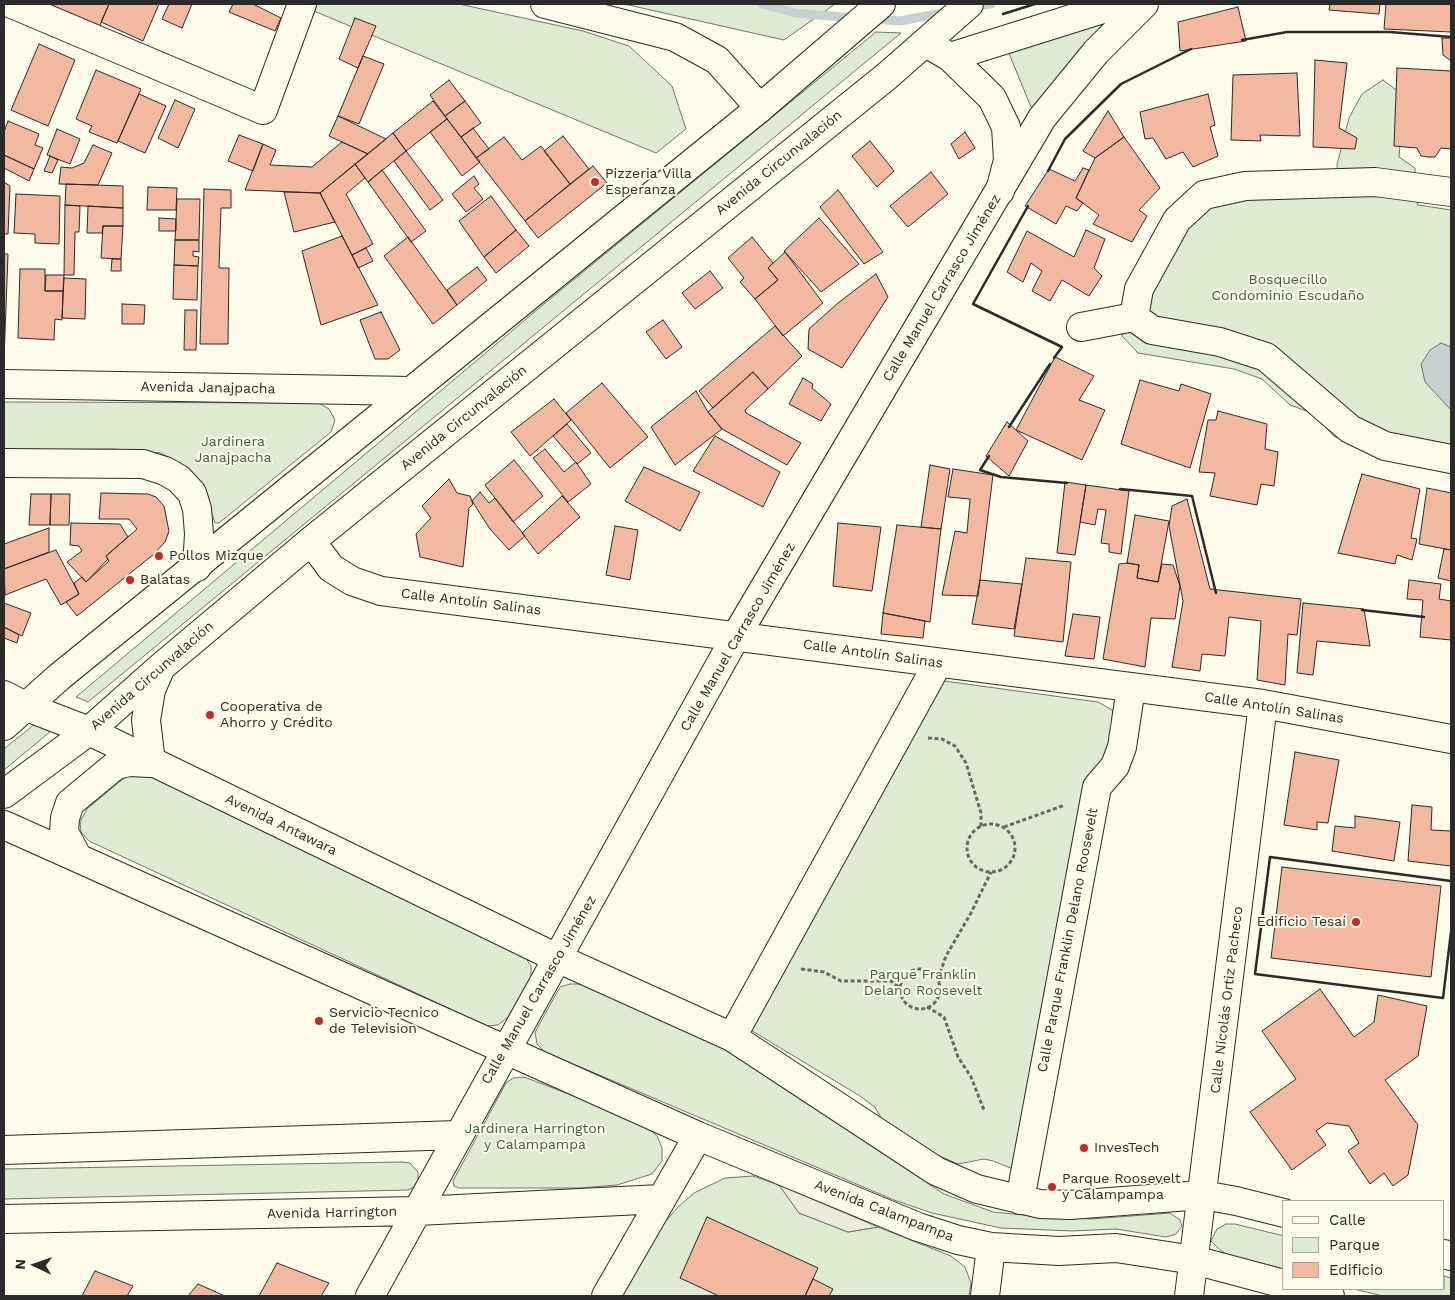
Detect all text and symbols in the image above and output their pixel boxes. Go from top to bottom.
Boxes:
street label: Avenida Circunvalación [712,107,846,219]
place label: Pizzeria Villa Esperanza [605,166,692,198]
marker: Pizzeria Villa Esperanza [589,176,601,188]
street label: Calle Manuel Carrasco Jiménez [879,191,1005,385]
park label: Bosquecillo Condominio Escudaño [1211,272,1365,304]
street label: Avenida Circunvalación [397,362,531,474]
street label: Avenida Janajpacha [140,378,276,398]
park label: Jardinera Janajpacha [194,434,272,467]
street label: Calle Manuel Carrasco Jiménez [677,539,799,735]
place label: Pollos Mizque [169,548,263,564]
marker: Pollos Mizque [153,550,165,562]
place label: Balatas [140,572,190,588]
marker: Balatas [124,574,136,586]
street label: Calle Antolín Salinas [400,585,542,619]
street label: Avenida Circunvalación [87,618,217,734]
street label: Calle Antolín Salinas [802,636,944,672]
street label: Calle Antolín Salinas [1203,689,1345,727]
place label: Cooperativa de Ahorro y Crédito [220,699,333,732]
marker: Cooperativa de Ahorro y Crédito [204,709,216,721]
street label: Avenida Antawara [222,791,340,859]
street label: Calle Parque Franklin Delano Roosevelt [1034,806,1102,1074]
street label: Calle Manuel Carrasco Jiménez [478,892,600,1088]
street label: Calle Nicolás Ortiz Pacheco [1207,905,1247,1095]
place label: Edificio Tesaí [1257,914,1346,930]
marker: Edificio Tesaí [1350,916,1362,928]
park label: Parque Franklin Delano Roosevelt [864,967,982,1000]
place label: Servicio Tecnico de Television [329,1005,439,1038]
marker: Servicio Tecnico de Television [313,1015,325,1027]
park label: Jardinera Harrington y Calampampa [465,1121,605,1154]
place label: InvesTech [1094,1140,1159,1156]
marker: InvesTech [1078,1142,1090,1154]
place label: Parque Roosevelt y Calampampa [1062,1171,1181,1204]
street label: Avenida Calampampa [812,1177,956,1245]
marker: Parque Roosevelt y Calampampa [1046,1181,1058,1193]
legend [1282,1200,1445,1290]
street label: Avenida Harrington [267,1203,397,1223]
text: Calle [1329,1211,1366,1229]
text: Parque [1329,1236,1380,1254]
north arrow [10,1240,60,1290]
text: N [12,1259,28,1270]
text: Edificio [1329,1261,1383,1279]

